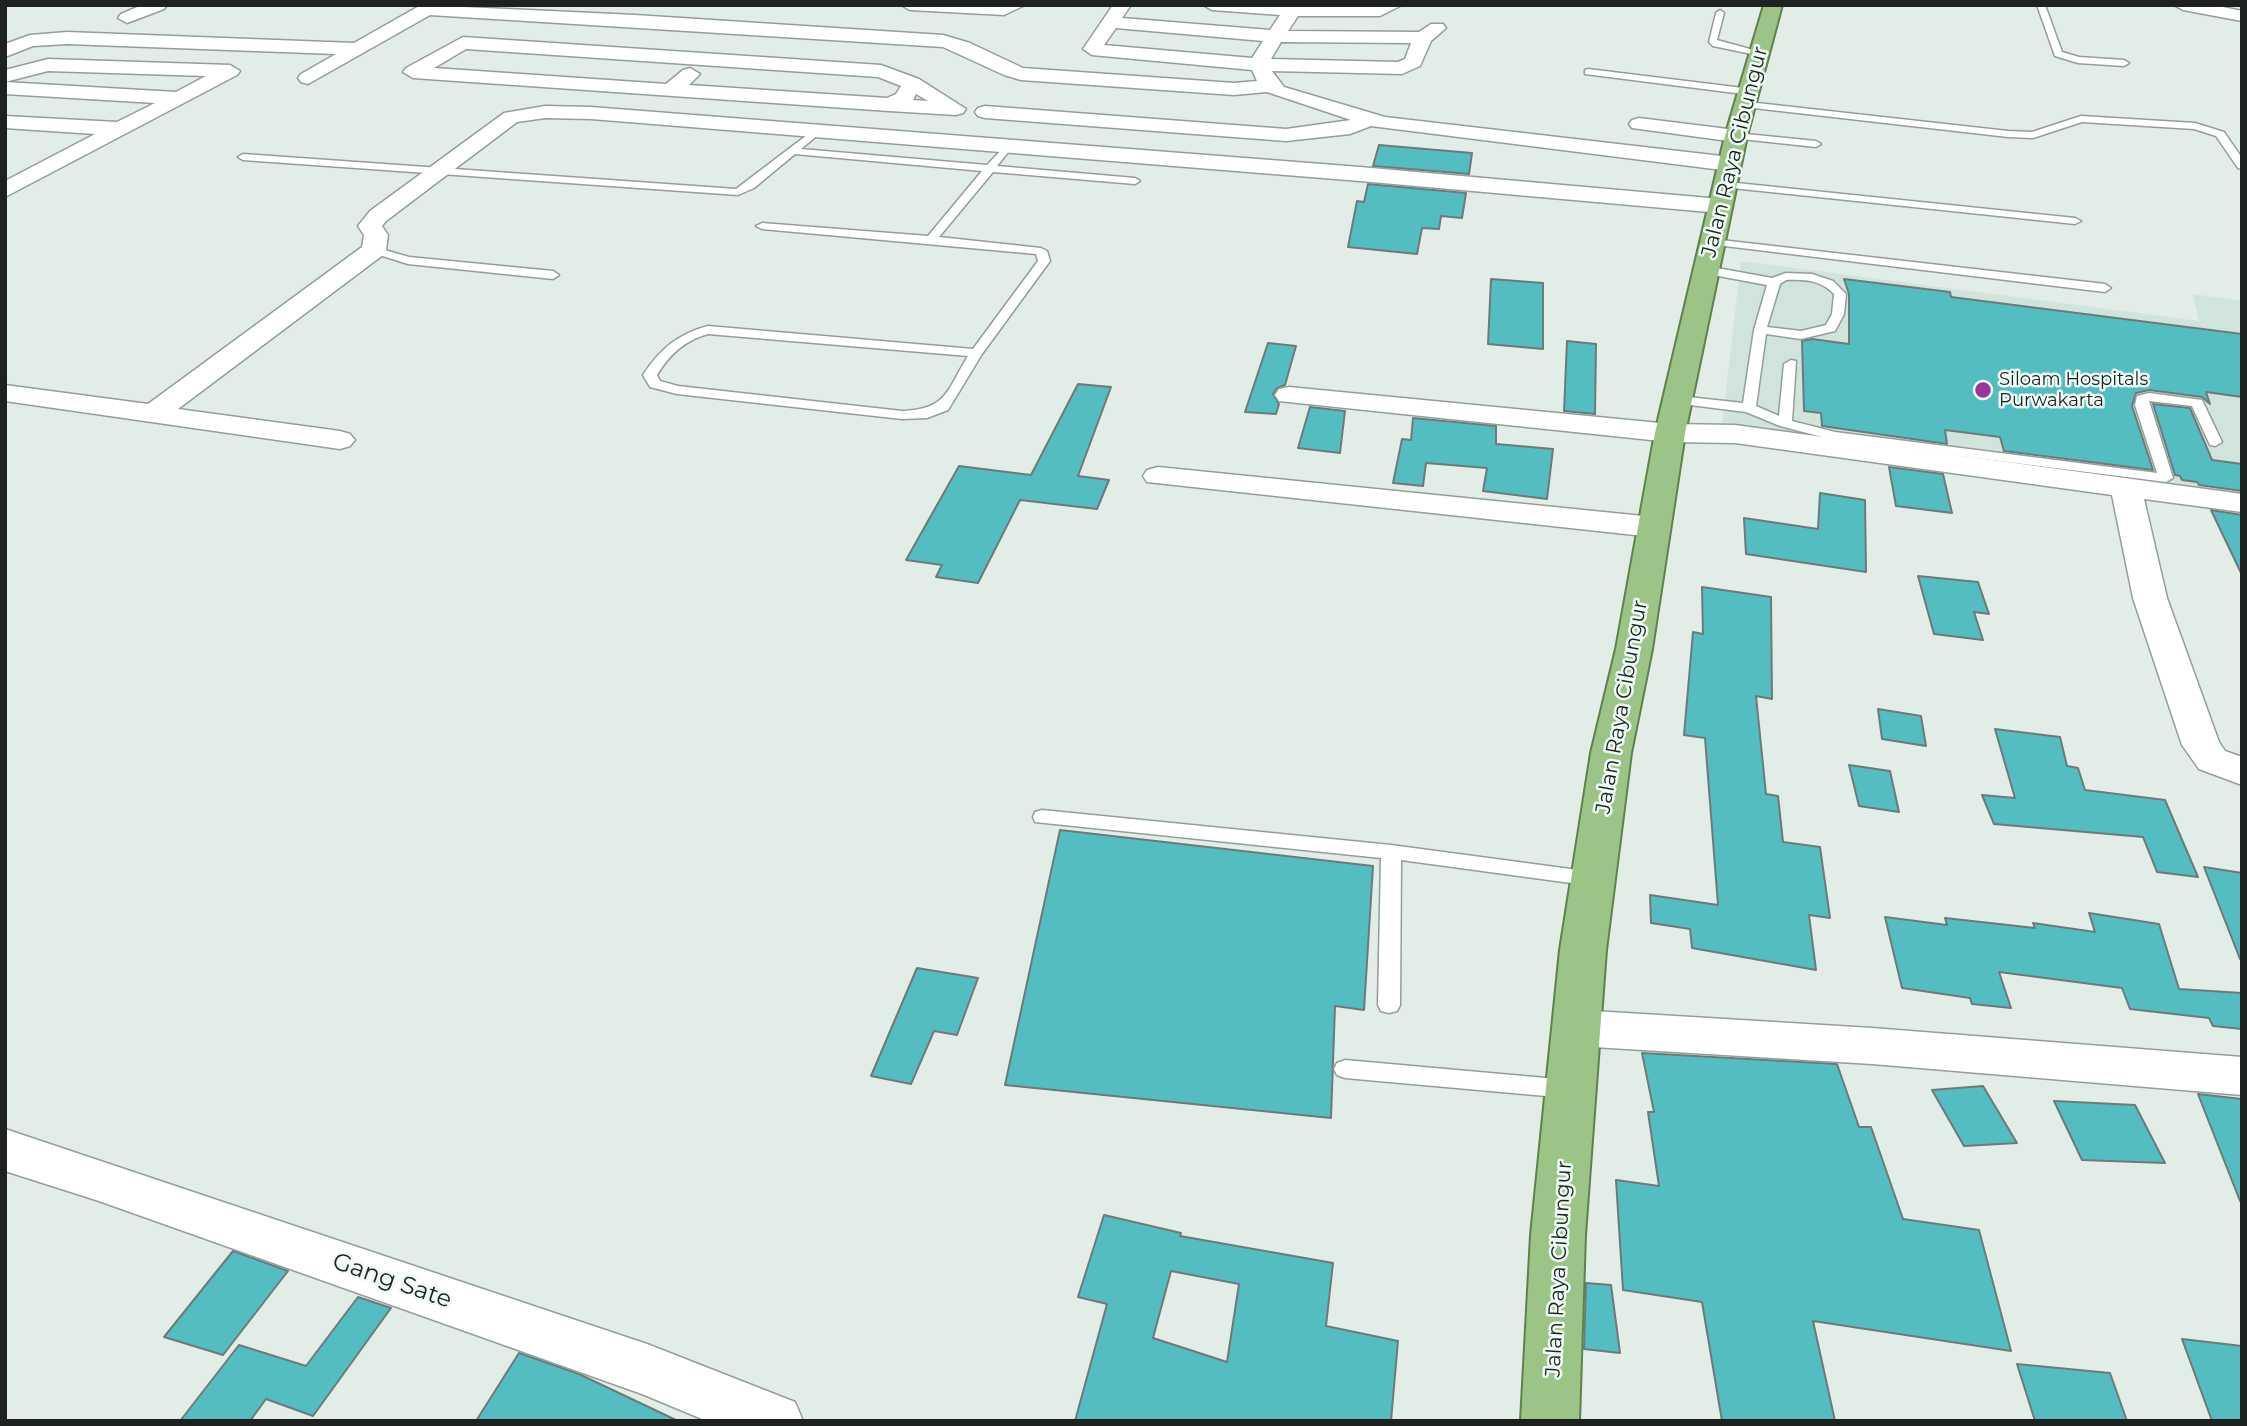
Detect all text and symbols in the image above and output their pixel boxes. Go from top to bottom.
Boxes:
street label: Jalan Raya Cibungur [1697,44,1773,260]
place label: Siloam Hospitals Purwakarta [1999,369,2148,412]
marker: Siloam Hospitals Purwakarta [1973,380,1993,400]
street label: Jalan Raya Cibungur [1591,598,1653,816]
street label: Jalan Raya Cibungur [1541,1160,1577,1378]
street label: Gang Sate [329,1247,455,1315]

